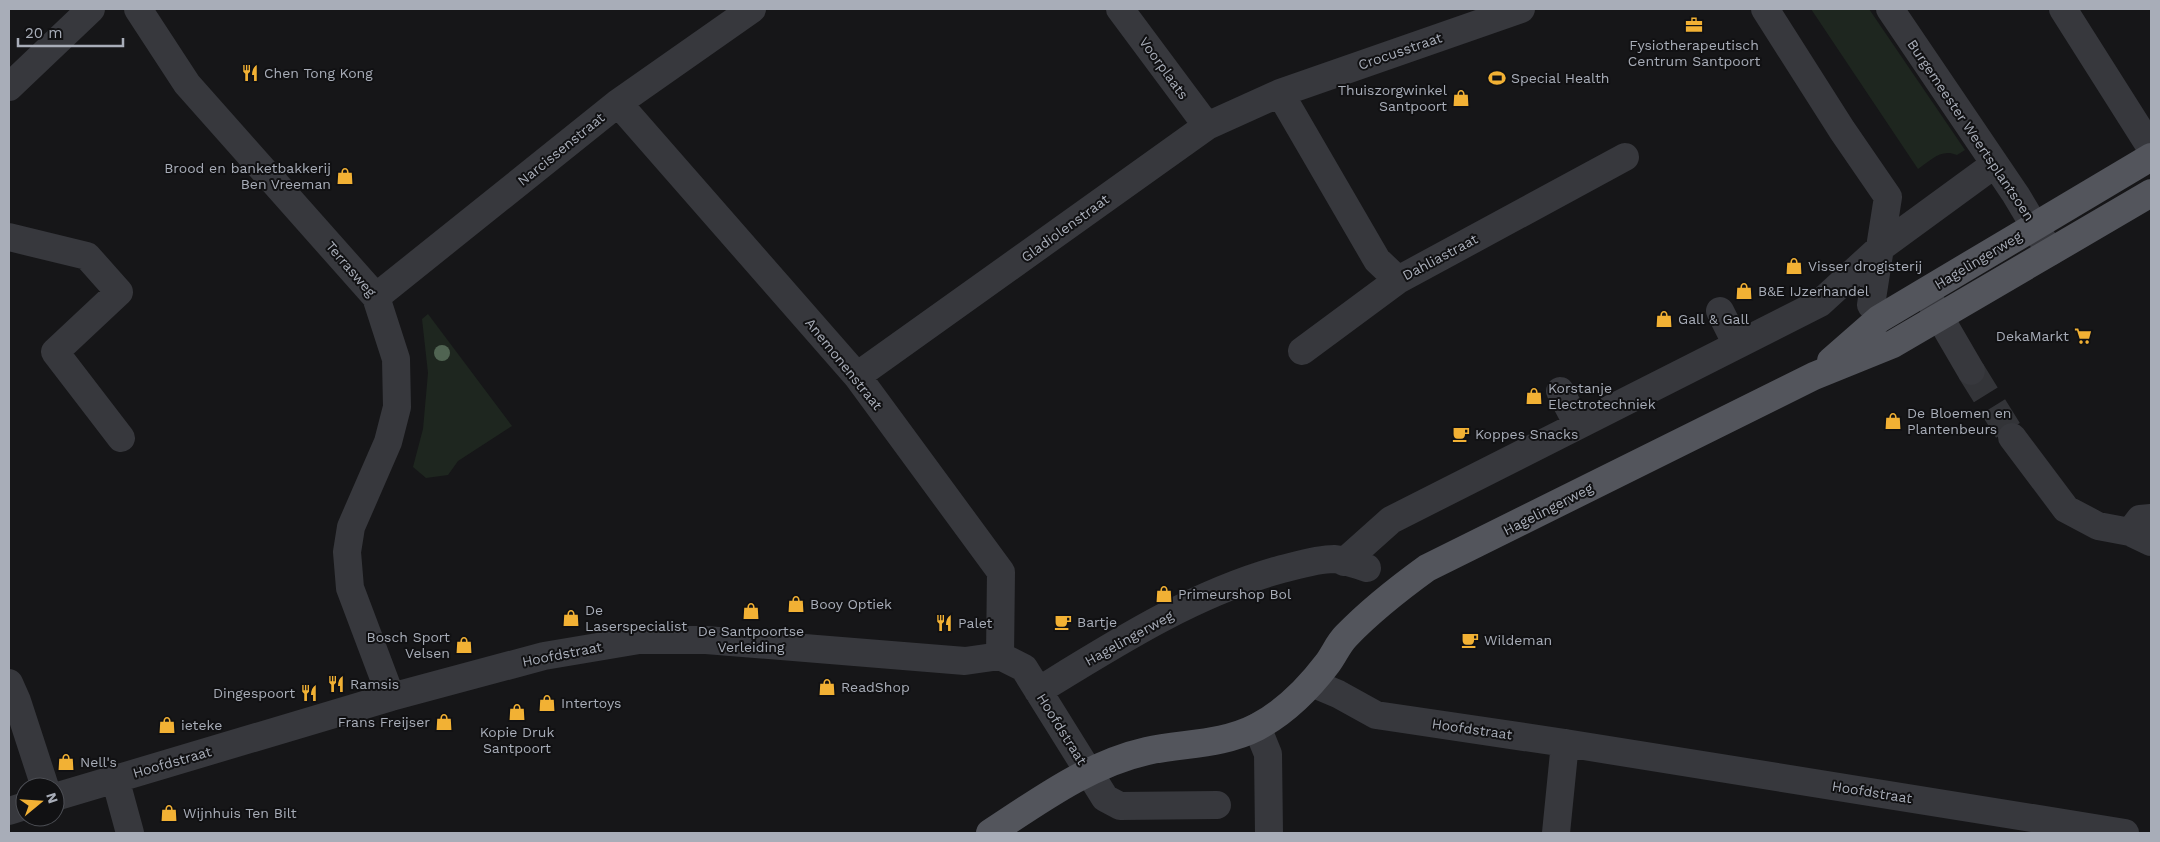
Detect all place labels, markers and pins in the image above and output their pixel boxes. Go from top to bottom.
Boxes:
office icon: Fysiotherapeutisch Centrum Santpoort [1684,15,1704,35]
place label: Fysiotherapeutisch Centrum Santpoort [1628,37,1760,69]
restaurant icon: Chen Tong Kong [240,63,260,83]
place label: Chen Tong Kong [264,65,373,81]
sports icon: Special Health [1487,68,1507,88]
place label: Special Health [1511,70,1610,86]
place label: Thuiszorgwinkel Santpoort [1338,82,1448,114]
shop icon: Thuiszorgwinkel Santpoort [1451,88,1471,108]
place label: Brood en banketbakkerij Ben Vreeman [164,160,331,192]
shop icon: Brood en banketbakkerij Ben Vreeman [335,166,355,186]
shop icon: Visser drogisterij [1784,256,1804,276]
place label: Visser drogisterij [1808,258,1922,274]
shop icon: B&E IJzerhandel [1734,281,1754,301]
place label: B&E IJzerhandel [1758,283,1870,299]
shop icon: Gall & Gall [1654,309,1674,329]
place label: Gall & Gall [1678,311,1750,327]
supermarket icon: DekaMarkt [2073,326,2093,346]
place label: DekaMarkt [1996,328,2069,344]
place label: Korstanje Electrotechniek [1548,380,1656,412]
shop icon: Korstanje Electrotechniek [1524,386,1544,406]
place label: De Bloemen en Plantenbeurs [1907,405,2011,437]
shop icon: De Bloemen en Plantenbeurs [1883,411,1903,431]
cafe icon: Koppes Snacks [1451,424,1471,444]
place label: Koppes Snacks [1475,426,1578,442]
shop icon: Primeurshop Bol [1154,584,1174,604]
place label: Primeurshop Bol [1178,586,1292,602]
shop icon: Booy Optiek [786,594,806,614]
place label: Booy Optiek [810,596,892,612]
shop icon: De Santpoortse Verleiding [741,601,761,621]
place label: De Laserspecialist [585,602,687,634]
shop icon: De Laserspecialist [561,608,581,628]
cafe icon: Bartje [1053,612,1073,632]
restaurant icon: Palet [934,613,954,633]
place label: Bartje [1077,614,1117,630]
place label: Palet [958,615,993,631]
place label: De Santpoortse Verleiding [698,623,804,655]
place label: Bosch Sport Velsen [367,629,450,661]
cafe icon: Wildeman [1460,630,1480,650]
place label: Wildeman [1484,632,1552,648]
shop icon: Bosch Sport Velsen [454,635,474,655]
restaurant icon: Ramsis [326,674,346,694]
place label: Ramsis [350,676,399,692]
shop icon: ReadShop [817,677,837,697]
place label: ReadShop [841,679,910,695]
restaurant icon: Dingespoort [299,683,319,703]
place label: Dingespoort [213,685,295,701]
shop icon: Intertoys [537,693,557,713]
place label: Intertoys [561,695,621,711]
shop icon: Kopie Druk Santpoort [507,702,527,722]
shop icon: Frans Freijser [434,712,454,732]
place label: Frans Freijser [338,714,430,730]
shop icon: ieteke [157,715,177,735]
place label: ieteke [181,717,222,733]
place label: Kopie Druk Santpoort [480,724,554,756]
shop icon: Nell's [56,752,76,772]
place label: Nell's [80,754,117,770]
shop icon: Wijnhuis Ten Bilt [159,803,179,823]
place label: Wijnhuis Ten Bilt [183,805,297,821]

